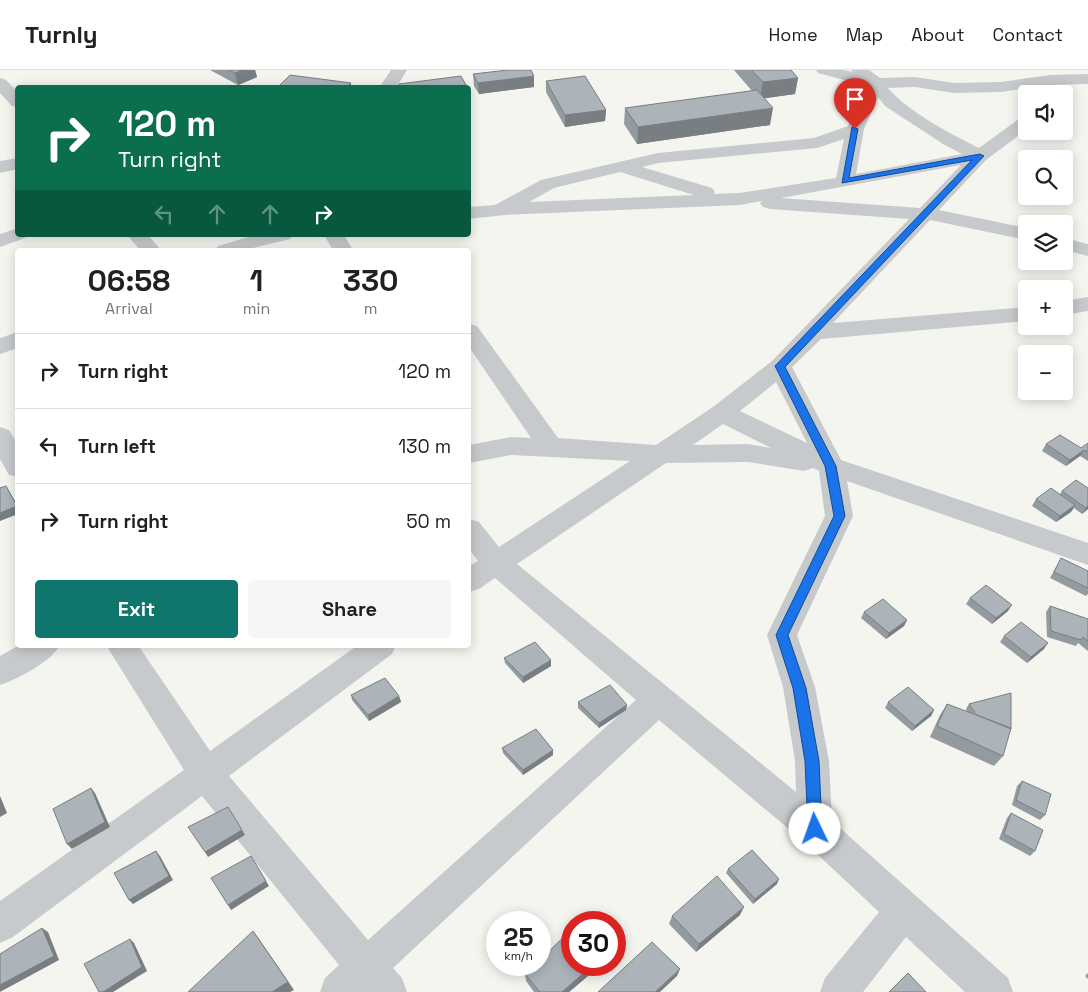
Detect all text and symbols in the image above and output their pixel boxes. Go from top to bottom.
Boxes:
text: Turnly [25,19,98,50]
text: Home [769,23,818,46]
text: Map [846,23,883,46]
text: About [911,23,965,46]
text: Contact [993,23,1063,46]
pin [834,78,876,129]
icon: arrive [841,85,869,113]
map controls [1018,85,1073,400]
button: sound [1018,85,1073,140]
text: 120 m [118,102,216,146]
icon: right [35,105,100,170]
text: Turn right [118,145,221,173]
button: search [1018,150,1073,205]
icon: left [150,200,178,228]
icon: ahead [203,200,231,228]
icon: ahead [256,200,284,228]
icon: right [309,200,337,228]
button: layers [1018,215,1073,270]
text: 06:58 [87,261,170,300]
text: 1 [250,261,263,300]
text: 330 [343,261,399,300]
button: + [1018,280,1073,335]
text: Arrival [105,298,153,319]
text: min [243,298,270,319]
text: m [364,298,377,319]
button: − [1018,345,1073,400]
icon: right [35,357,63,385]
text: Turn right [78,359,168,384]
text: 120 m [398,359,451,384]
icon: left [35,432,63,460]
text: Turn left [78,434,156,459]
text: 130 m [398,434,451,459]
icon: right [35,507,63,535]
text: Turn right [78,509,168,534]
text: 50 m [406,509,451,534]
button: Exit [35,580,238,638]
button: Share [248,580,451,638]
position arrow [788,802,840,854]
speed limit sign: 30 [561,911,626,976]
text: 25 [504,921,533,953]
text: km/h [504,948,533,964]

